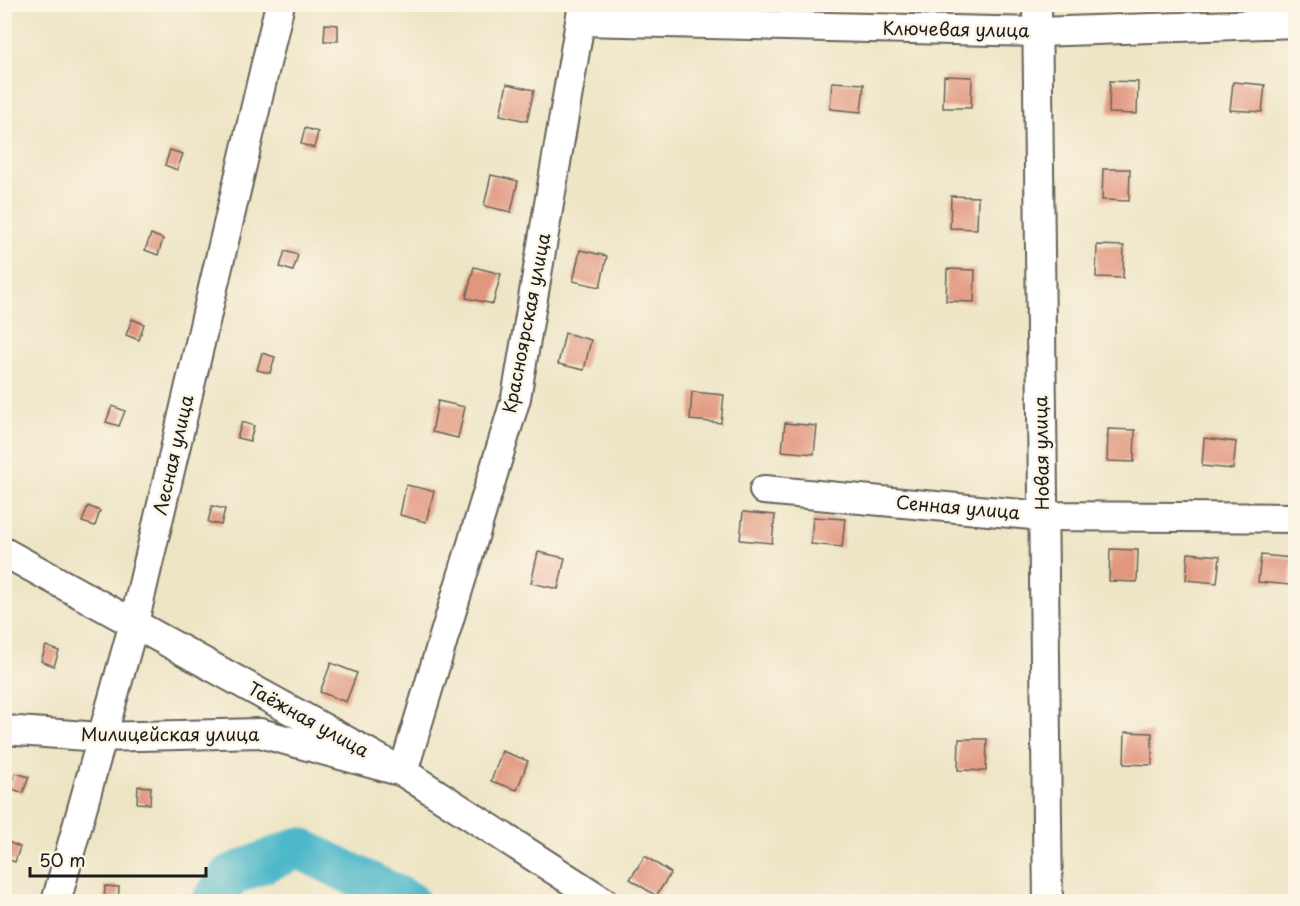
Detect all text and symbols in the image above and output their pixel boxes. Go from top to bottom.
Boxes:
street label: Ключевая улица [882,14,1030,43]
street label: Красноярская улица [495,230,556,415]
street label: Лесная улица [146,391,200,517]
street label: Новая улица [1026,395,1055,511]
street label: Сенная улица [895,488,1022,525]
street label: Таёжная улица [243,674,375,764]
street label: Милицейская улица [81,720,260,747]
scale bar [30,840,206,878]
text: 50 m [39,846,86,873]

